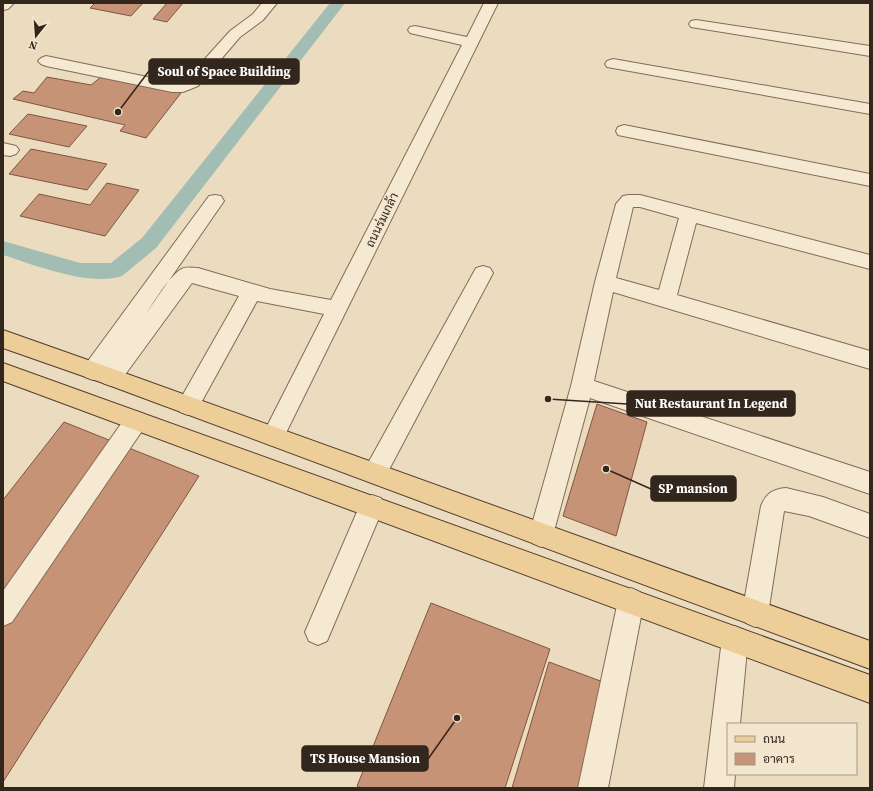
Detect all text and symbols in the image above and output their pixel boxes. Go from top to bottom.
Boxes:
north arrow [16,16,56,56]
text: N [27,37,39,53]
callout: Soul of Space Building [149,59,299,84]
text: Soul of Space Building [157,63,291,80]
street label: ถนนร่มเกล้า [362,190,402,250]
callout: Nut Restaurant In Legend [627,391,795,416]
text: Nut Restaurant In Legend [635,395,788,412]
callout: SP mansion [651,476,736,501]
text: SP mansion [658,480,728,497]
legend [727,723,857,775]
text: ถนน [763,731,786,747]
callout: TS House Mansion [302,746,428,771]
text: TS House Mansion [310,750,420,767]
text: อาคาร [763,751,795,767]

